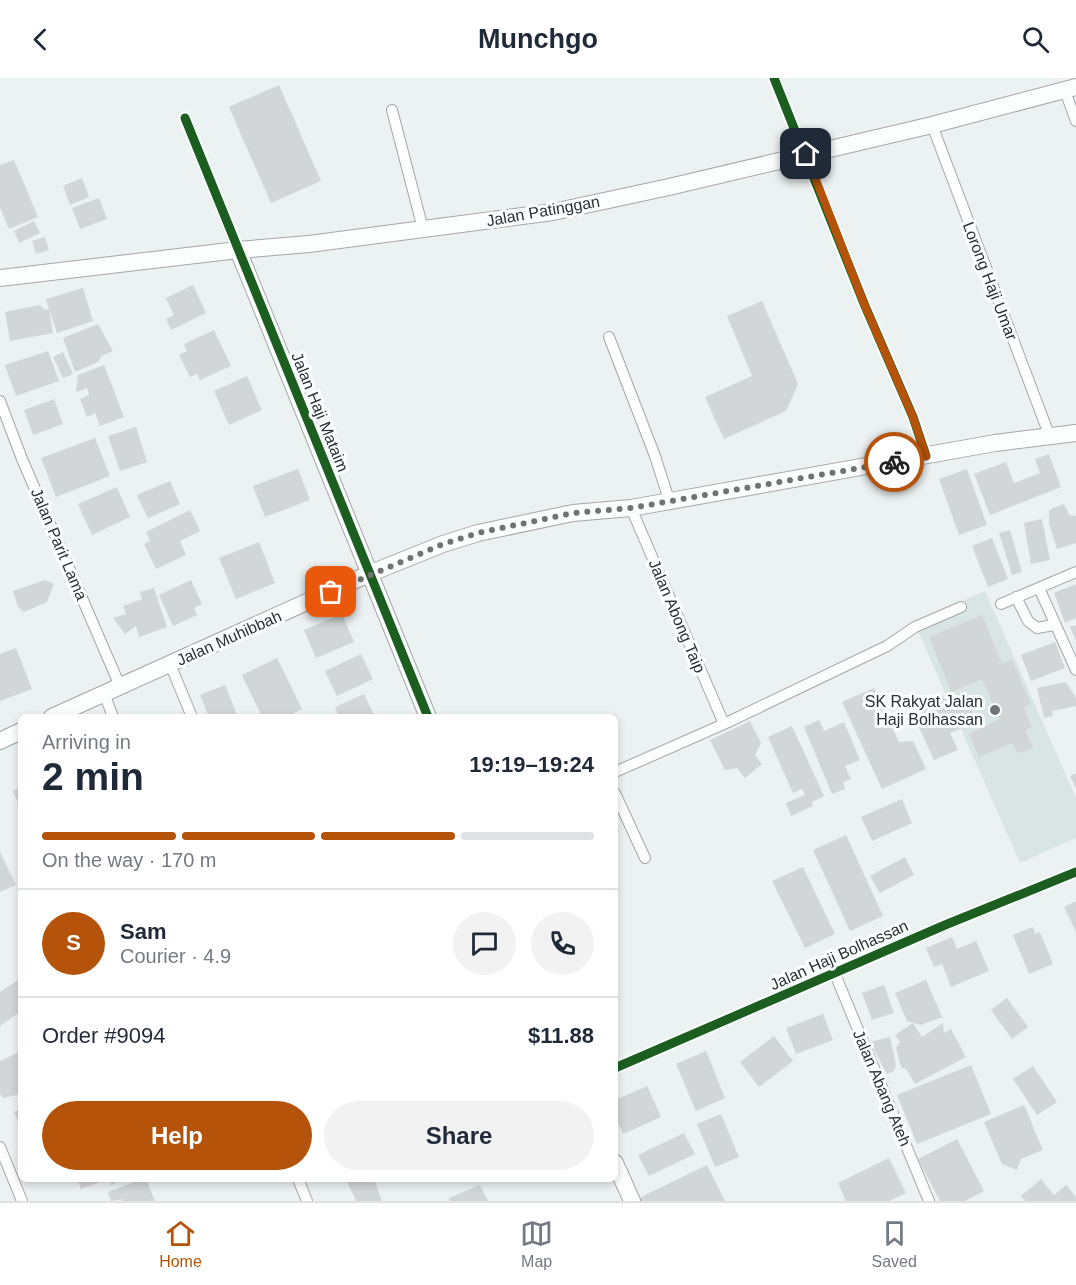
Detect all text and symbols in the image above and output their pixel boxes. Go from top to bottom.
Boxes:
icon: back [24,23,57,56]
icon: search [1019,23,1052,56]
text: Munchgo [478,24,598,54]
pin [780,128,831,179]
icon: home [789,137,822,170]
street label: Jalan Patinggan [485,193,601,229]
street label: Lorong Haji Umar [960,219,1021,343]
street label: Jalan Haji Mataim [288,350,352,474]
courier [864,432,924,492]
icon: bike [878,446,911,479]
street label: Jalan Parit Lama [28,485,90,603]
street label: Jalan Abong Taip [645,557,709,675]
pin [305,566,356,617]
icon: bag [314,575,347,608]
street label: Jalan Muhibbah [174,607,284,669]
place label: SK Rakyat Jalan Haji Bolhassan [865,693,983,728]
marker: SK Rakyat Jalan Haji Bolhassan [988,703,1002,717]
text: Arriving in [42,731,131,753]
text: 19:19–19:24 [469,752,594,777]
text: 2 min [42,755,144,798]
text: On the way · 170 m [42,849,217,871]
button: chat [453,912,516,975]
button: phone [531,912,594,975]
street label: Jalan Haji Bolhassan [767,917,911,993]
text: Sam [120,919,166,944]
text: S [66,930,81,955]
text: Courier · 4.9 [120,945,231,967]
text: Order #9094 [42,1023,166,1048]
text: $11.88 [528,1023,594,1048]
street label: Jalan Abang Ateh [850,1027,914,1149]
button: Help [42,1101,312,1170]
button: Share [324,1101,594,1170]
tab: Home [159,1217,202,1271]
tab: Map [520,1217,553,1271]
tab: Saved [871,1217,917,1271]

